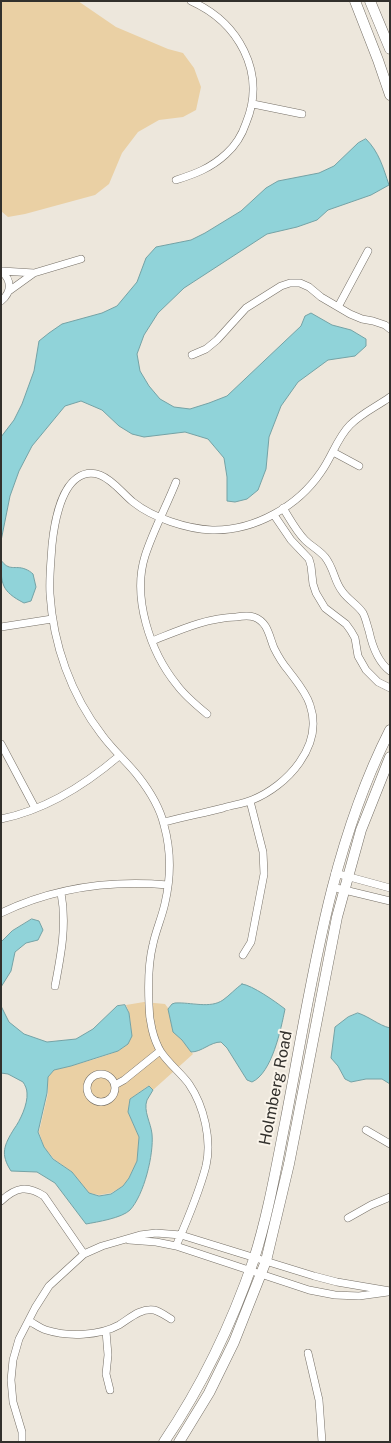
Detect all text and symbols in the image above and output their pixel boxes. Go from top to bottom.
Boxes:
street label: Holmberg Road [255,1029,297,1147]

